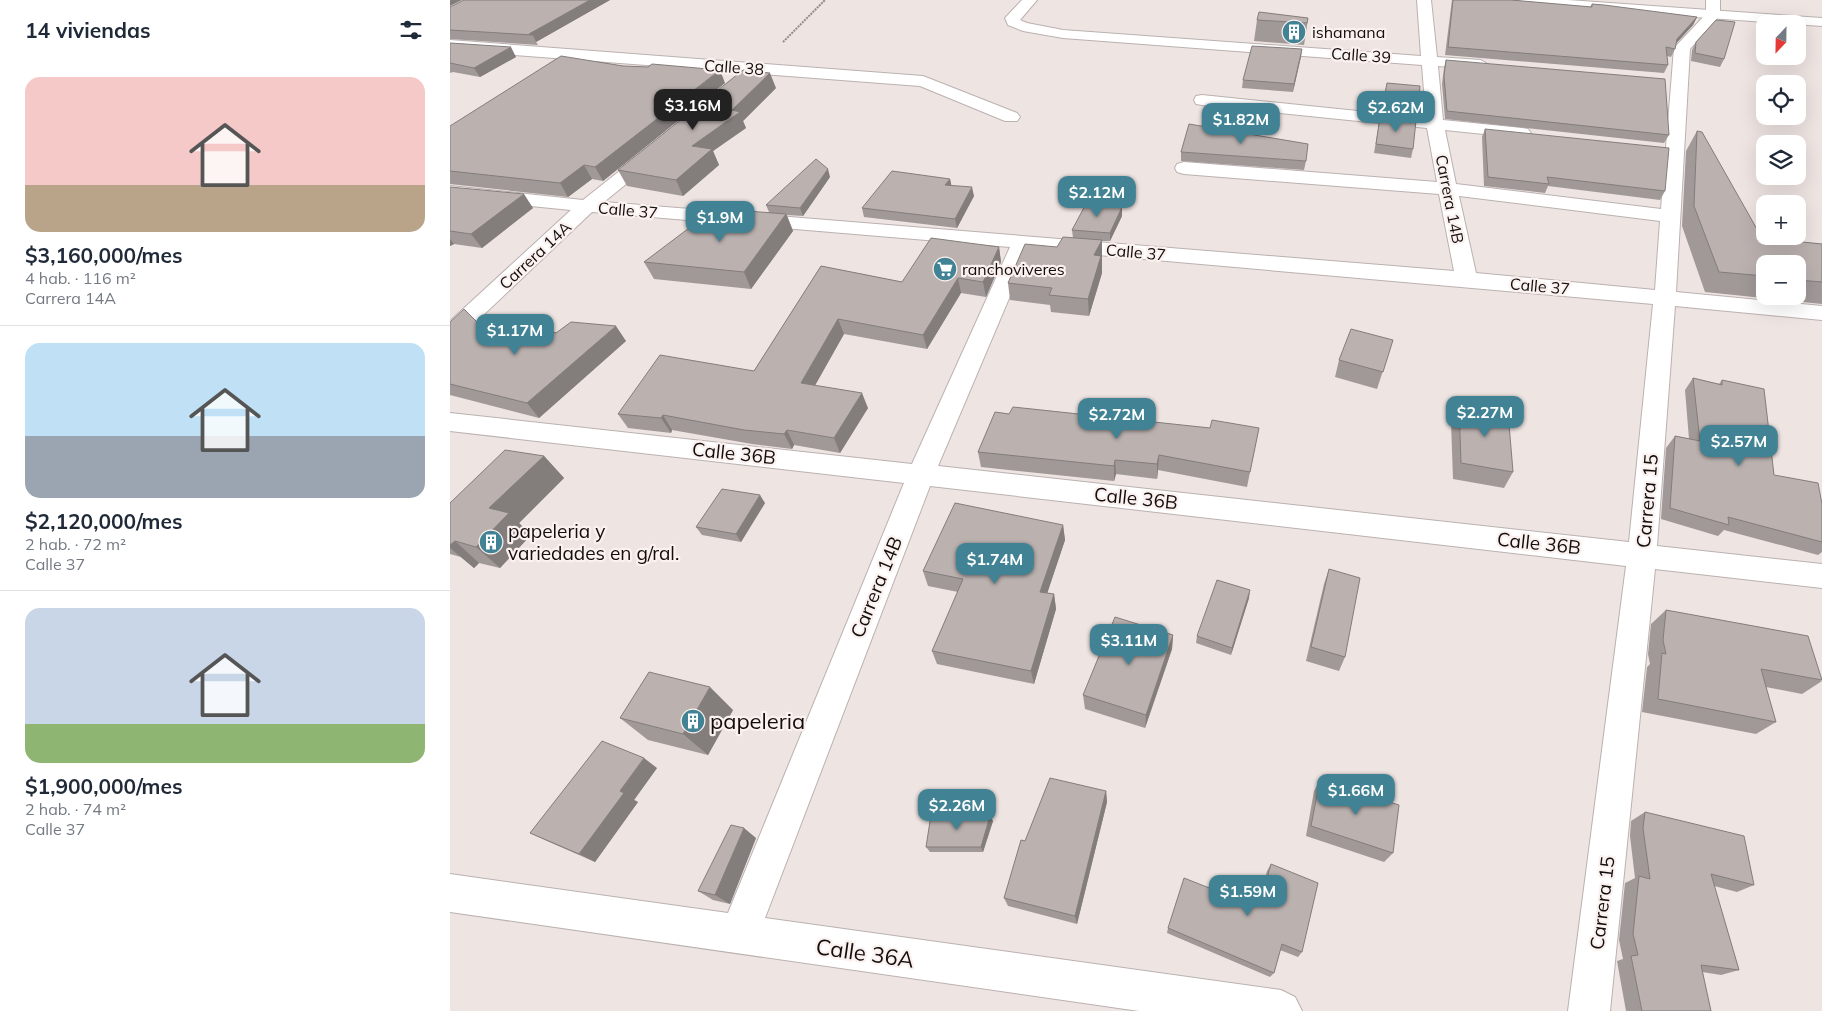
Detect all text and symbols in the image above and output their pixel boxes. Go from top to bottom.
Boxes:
north arrow [1756,15,1806,65]
map controls [1756,15,1806,305]
icon: filters [397,16,425,44]
text: 14 viviendas [25,17,151,43]
building icon: ishamana [1281,19,1307,45]
place label: ishamana [1312,22,1385,42]
street label: Calle 39 [1330,43,1392,67]
street label: Calle 38 [703,55,765,79]
button: locate [1756,75,1806,125]
pin: $3.16M [652,88,734,131]
pin: $2.62M [1355,90,1437,133]
text: $3.16M [665,95,721,115]
text: $2.62M [1368,97,1424,117]
pin: $1.82M [1200,102,1282,145]
text: $1.82M [1213,109,1269,129]
icon: home [180,110,270,200]
button: layers [1756,135,1806,185]
street label: Carrera 14B [1432,153,1468,245]
pin: $2.12M [1056,176,1138,218]
text: $2.12M [1069,182,1125,202]
button: + [1756,195,1806,245]
street label: Calle 37 [597,197,659,223]
pin: $1.9M [685,200,755,243]
text: $1.9M [697,207,743,227]
street label: Carrera 14A [495,217,575,293]
street label: Calle 37 [1105,239,1167,265]
text: $3,160,000/mes [25,242,183,268]
button: − [1756,255,1806,305]
supermarket icon: ranchoviveres [932,256,958,282]
place label: ranchoviveres [962,259,1065,279]
text: 4 hab. · 116 m² [25,268,136,288]
street label: Calle 37 [1509,273,1571,299]
text: Carrera 14A [25,288,116,308]
pin: $1.17M [474,314,556,356]
text: $1.17M [487,320,543,340]
icon: home [180,375,270,465]
pin: $2.27M [1444,396,1526,438]
pin: $2.72M [1076,398,1158,440]
text: $2.27M [1457,402,1513,422]
text: $2.72M [1089,404,1145,424]
pin: $2.57M [1698,424,1780,467]
text: $2.57M [1711,431,1767,451]
street label: Calle 36B [691,437,777,469]
street label: Carrera 15 [1631,453,1663,549]
street label: Calle 36B [1093,482,1179,514]
text: $2,120,000/mes [25,508,183,534]
place label: papeleria y variedades en g/ral. [508,519,679,565]
street label: Calle 36B [1496,527,1582,559]
building icon: papeleria y variedades en g/ral. [478,529,504,555]
street label: Carrera 14B [845,533,907,641]
text: 2 hab. · 72 m² [25,534,126,554]
pin: $1.74M [954,542,1036,585]
text: $1.74M [967,549,1023,569]
text: Calle 37 [25,554,85,574]
pin: $3.11M [1088,624,1170,666]
text: $3.11M [1101,630,1157,650]
icon: home [180,640,270,730]
place label: papeleria [710,707,805,735]
building icon: papeleria [680,708,706,734]
text: $1,900,000/mes [25,773,183,799]
pin: $1.66M [1315,774,1397,816]
text: $1.66M [1328,780,1384,800]
pin: $2.26M [916,788,998,831]
text: $2.26M [929,795,985,815]
text: 2 hab. · 74 m² [25,799,126,819]
text: Calle 37 [25,819,85,839]
street label: Carrera 15 [1584,855,1620,951]
pin: $1.59M [1207,874,1289,917]
text: $1.59M [1220,881,1276,901]
street label: Calle 36A [814,932,916,974]

